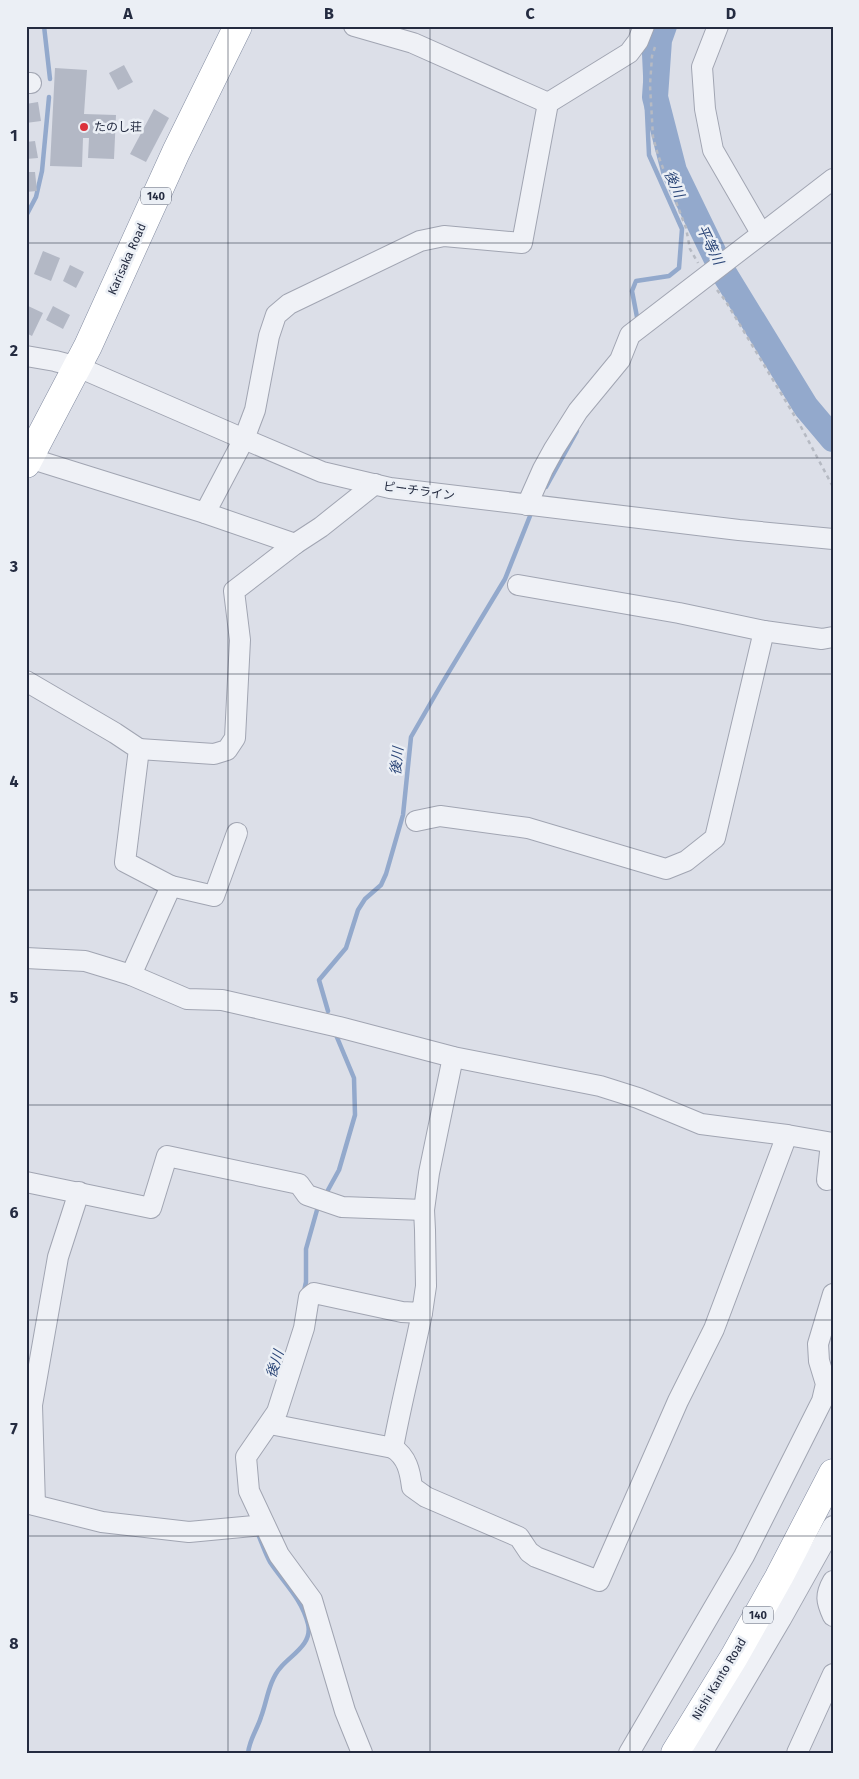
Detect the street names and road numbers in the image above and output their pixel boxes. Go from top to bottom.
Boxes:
road number: 140 [141,188,171,205]
street label: Karisaka Road [105,221,149,297]
street label: ピーチライン [382,479,456,503]
road number: 140 [743,1606,773,1624]
street label: Nishi Kanto Road [689,1635,749,1723]

